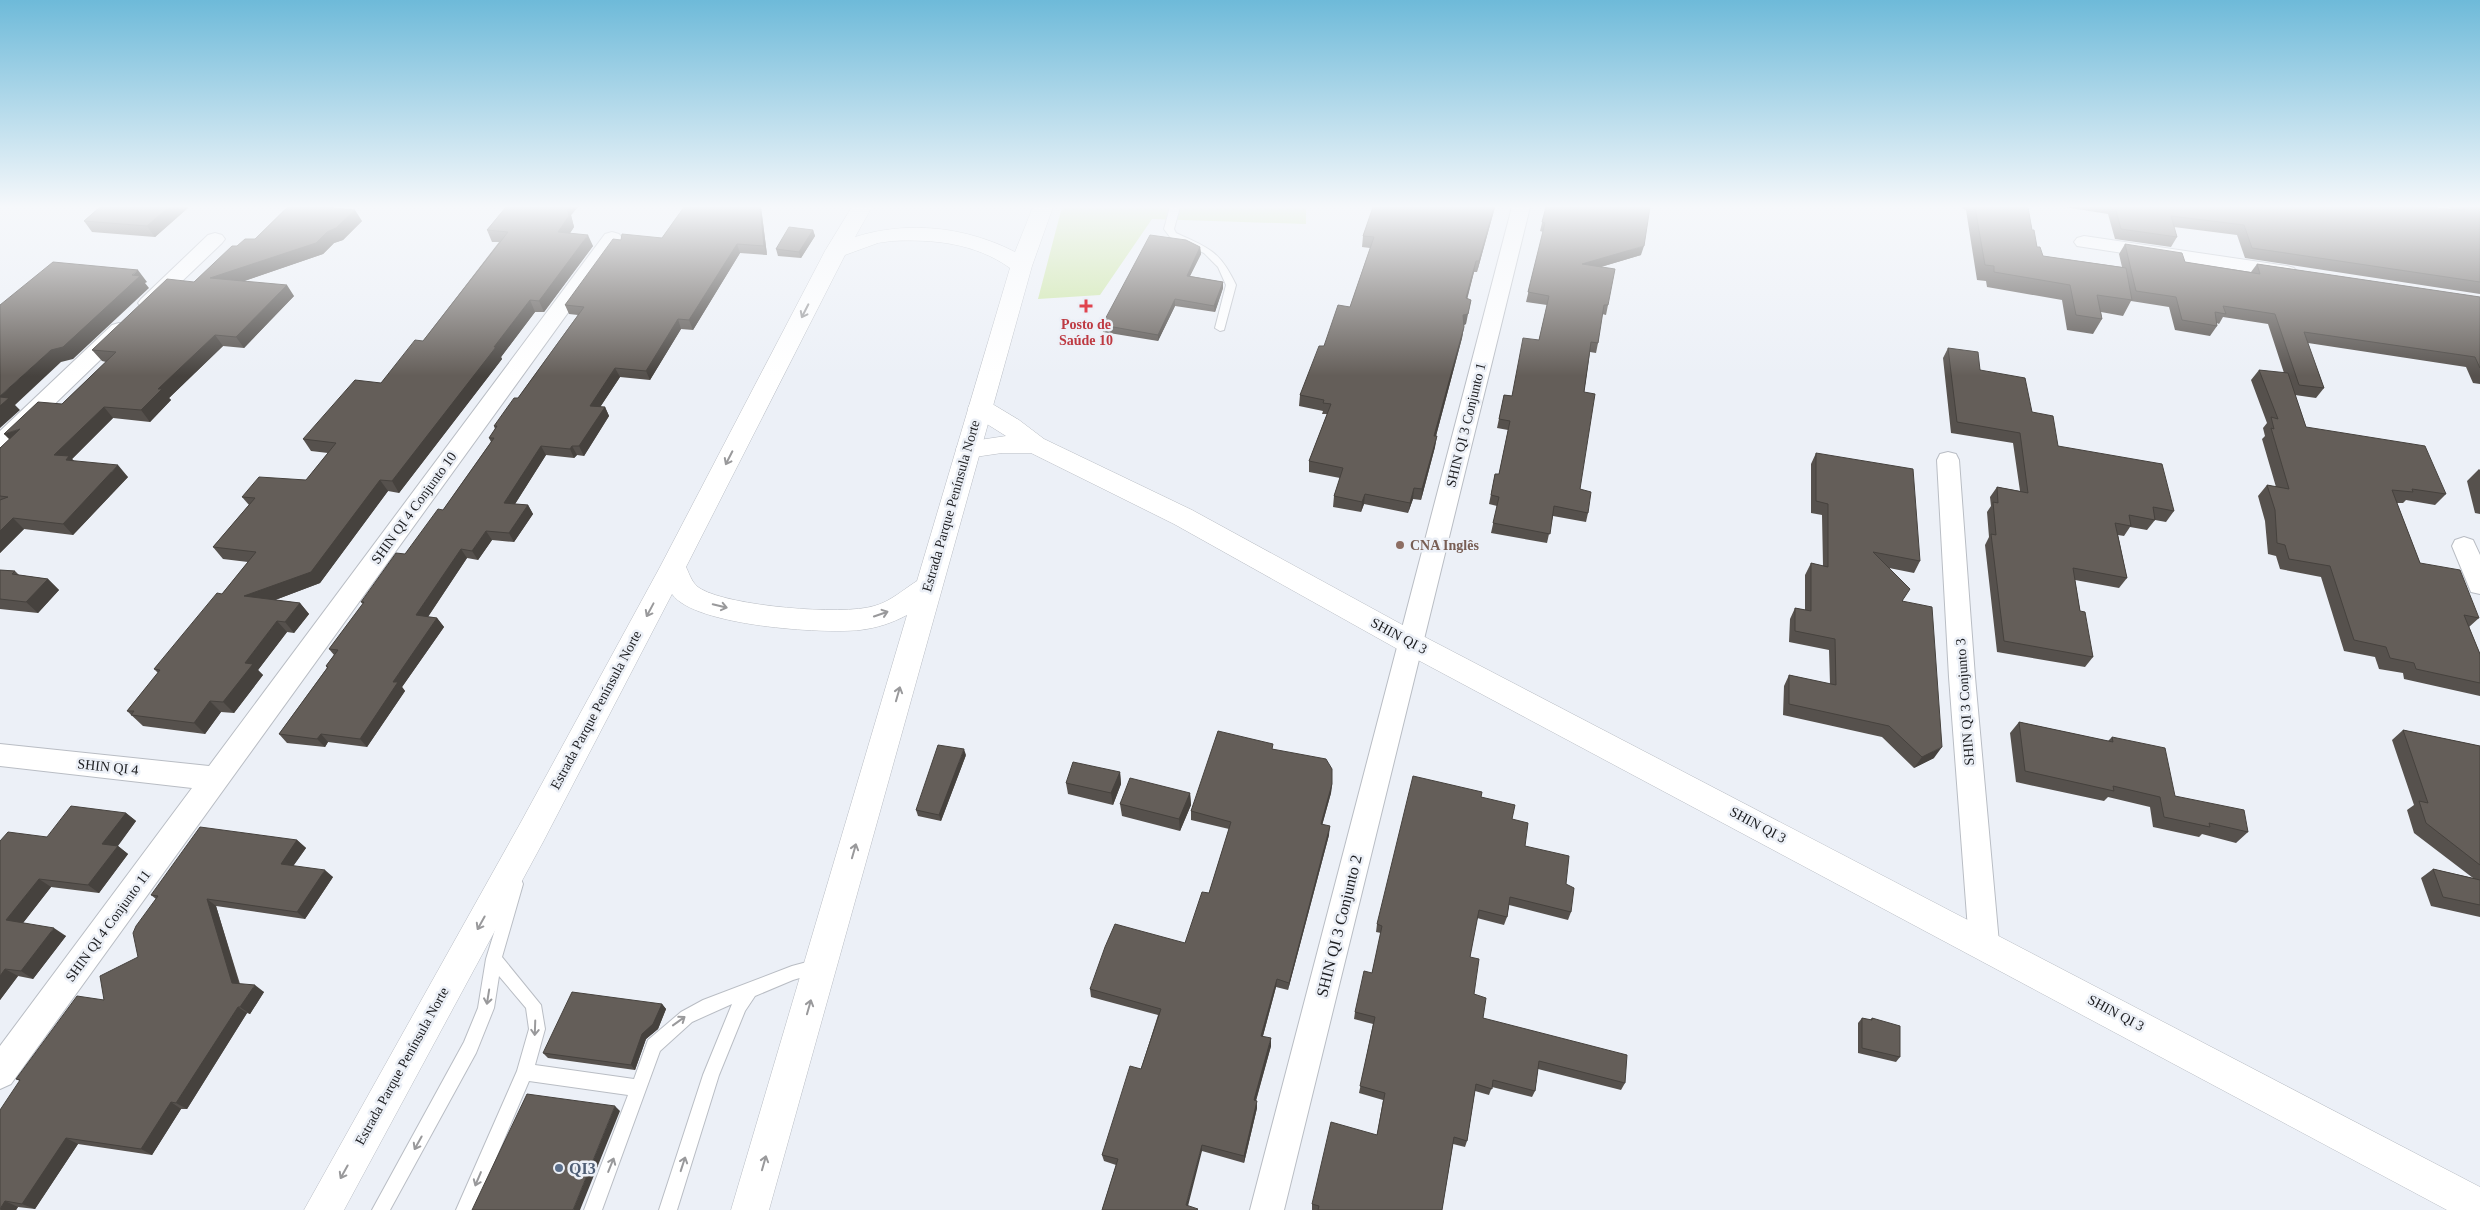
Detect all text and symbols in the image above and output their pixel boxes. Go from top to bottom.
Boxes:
marker: Posto de Saúde 10 [1079,299,1093,313]
one-way arrow [800,303,809,318]
place label: Posto de Saúde 10 [1059,317,1113,348]
street label: SHIN QI 3 Conjunto 1 [1443,361,1489,489]
street label: Estrada Parque Península Norte [919,419,983,593]
street label: SHIN QI 4 Conjunto 10 [368,449,460,567]
one-way arrow [724,450,734,465]
place label: CNA Inglês [1410,538,1479,553]
marker: CNA Inglês [1394,539,1406,551]
one-way arrow [645,602,654,617]
one-way arrow [711,602,727,611]
one-way arrow [873,609,889,619]
street label: SHIN QI 3 [1368,615,1430,657]
street label: Estrada Parque Península Norte [548,628,644,792]
street label: SHIN QI 3 Conjunto 3 [1953,638,1977,766]
one-way arrow [893,687,903,703]
street label: SHIN QI 4 [77,756,139,778]
street label: SHIN QI 3 [1727,804,1789,846]
one-way arrow [849,843,859,859]
street label: SHIN QI 3 Conjunto 2 [1313,853,1366,999]
street label: SHIN QI 4 Conjunto 11 [63,867,153,985]
one-way arrow [476,915,486,929]
street label: Estrada Parque Península Norte [352,985,452,1147]
one-way arrow [483,989,493,1005]
street label: SHIN QI 3 [2085,992,2147,1034]
one-way arrow [805,1000,815,1016]
one-way arrow [672,1015,685,1026]
one-way arrow [531,1019,540,1035]
one-way arrow [413,1135,423,1150]
one-way arrow [679,1156,688,1172]
one-way arrow [759,1156,769,1172]
one-way arrow [607,1158,616,1173]
place label: QI3 [569,1160,596,1177]
marker: QI3 [553,1162,565,1174]
one-way arrow [339,1165,349,1180]
one-way arrow [473,1171,483,1186]

